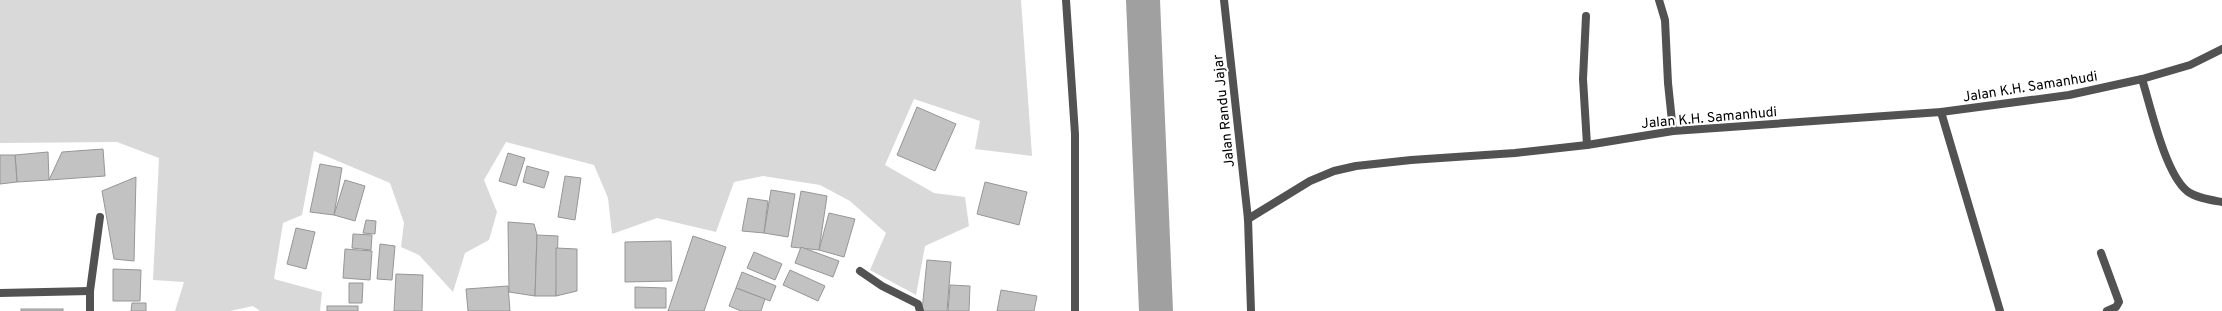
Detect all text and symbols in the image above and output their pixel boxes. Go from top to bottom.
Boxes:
street label: Jalan Randu Jajar [1210,53,1239,168]
street label: Jalan K.H. Samanhudi [1962,68,2099,107]
street label: Jalan K.H. Samanhudi [1640,104,1778,133]

